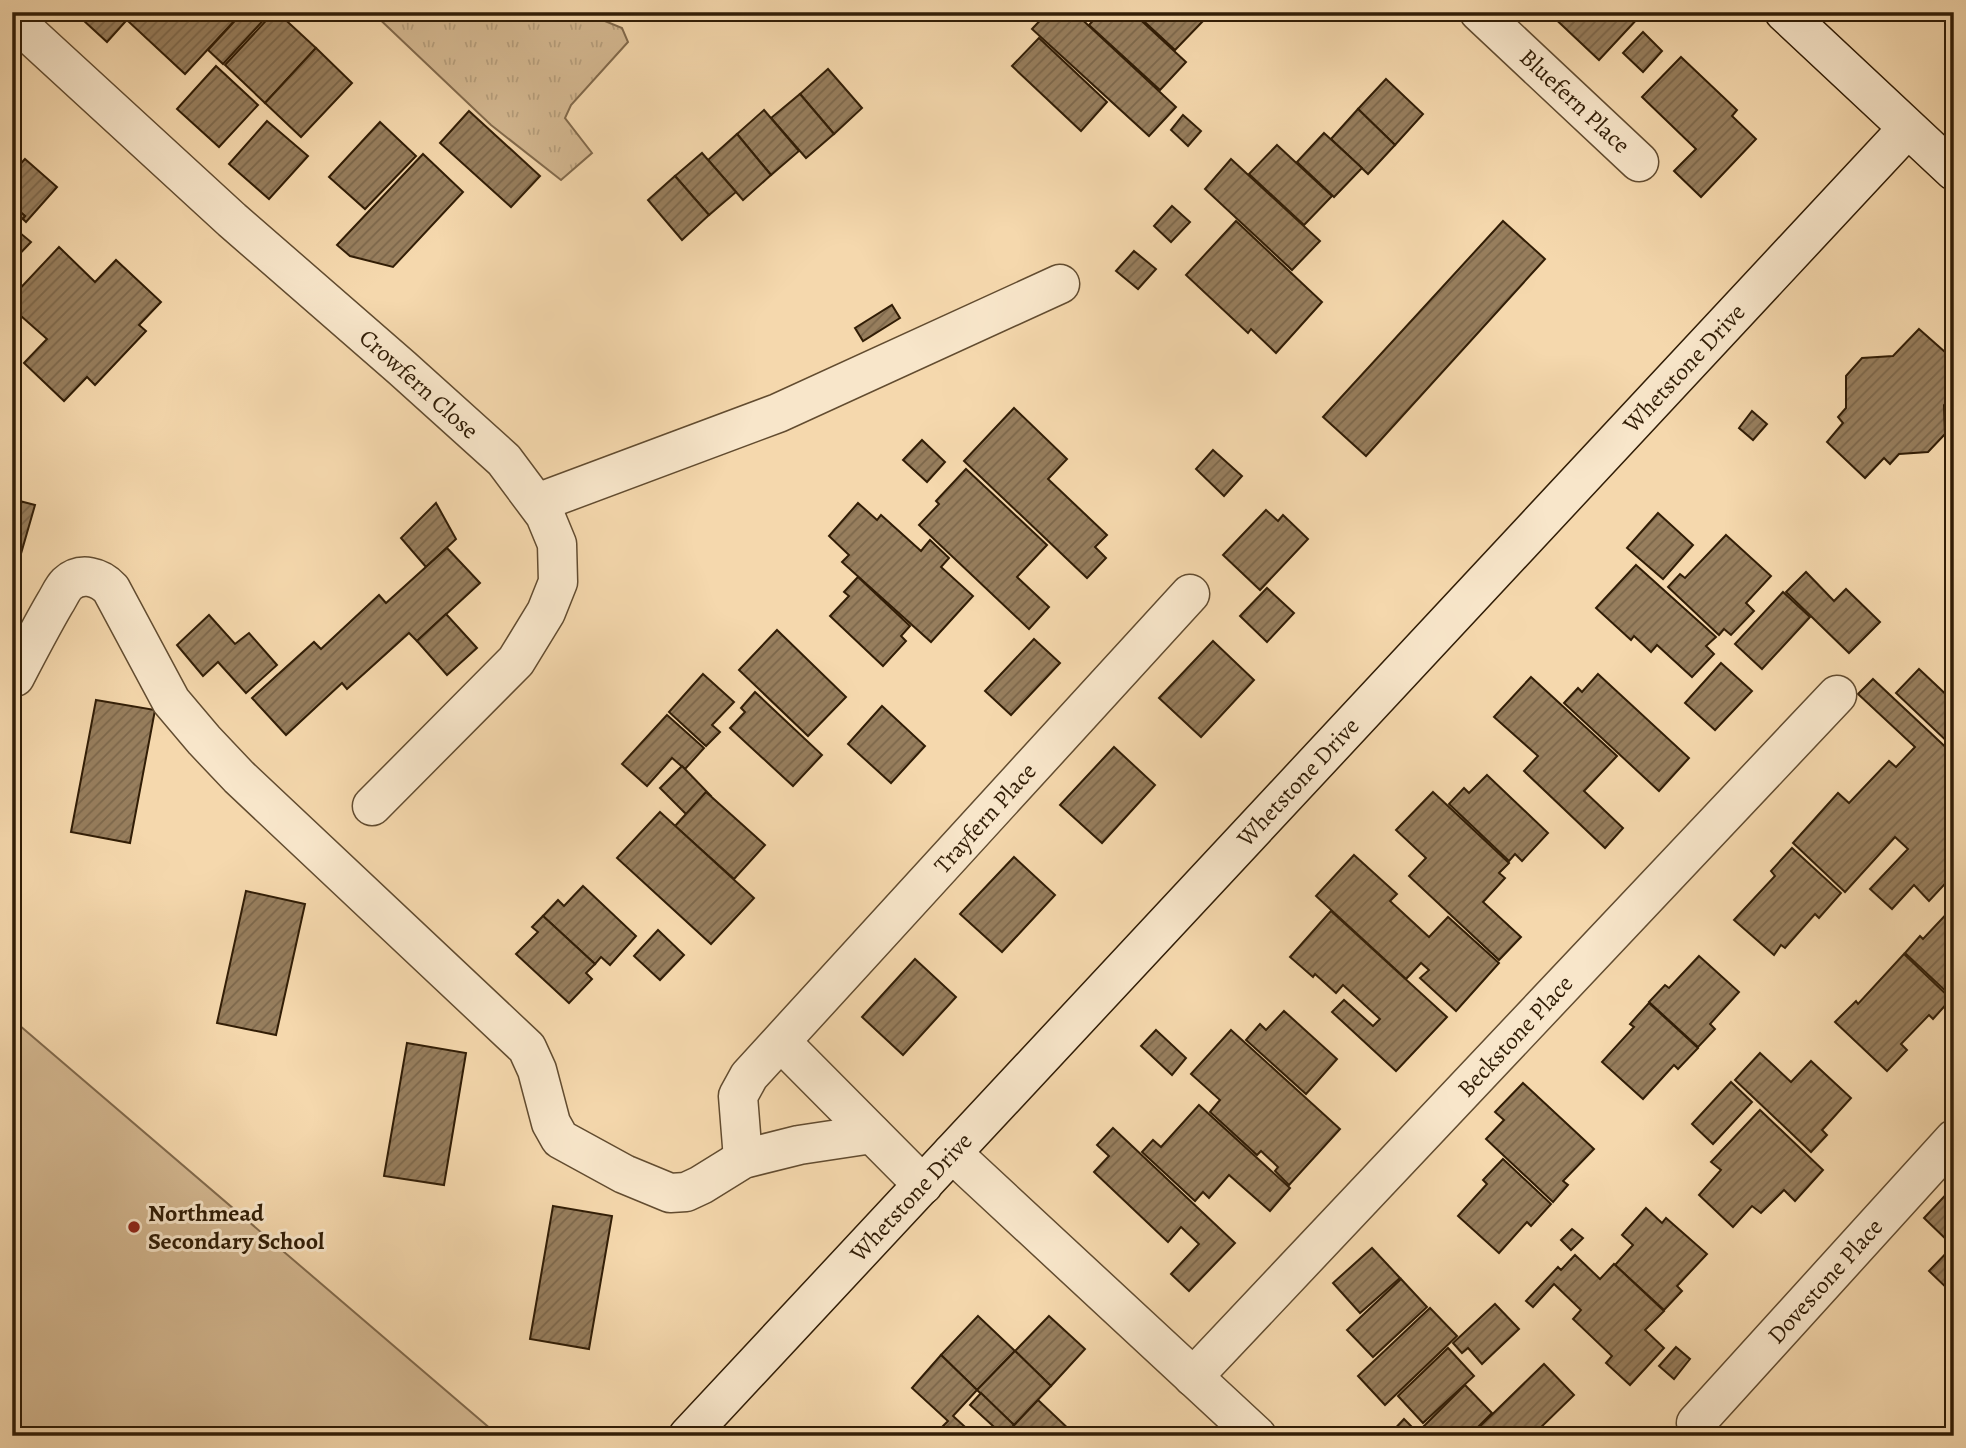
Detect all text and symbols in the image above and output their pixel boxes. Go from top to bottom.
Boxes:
street label: Bluefern Place [1513,42,1637,160]
street label: Whetstone Drive [1615,297,1752,440]
street label: Crowfern Close [352,322,486,446]
street label: Whetstone Drive [1229,711,1366,854]
street label: Trayfern Place [927,756,1043,880]
street label: Beckstone Place [1450,968,1580,1104]
street label: Whetstone Drive [842,1126,979,1269]
place label: Northmead Secondary School [148,1197,325,1257]
street label: Dovestone Place [1760,1211,1890,1351]
marker: Northmead Secondary School [126,1219,142,1235]

